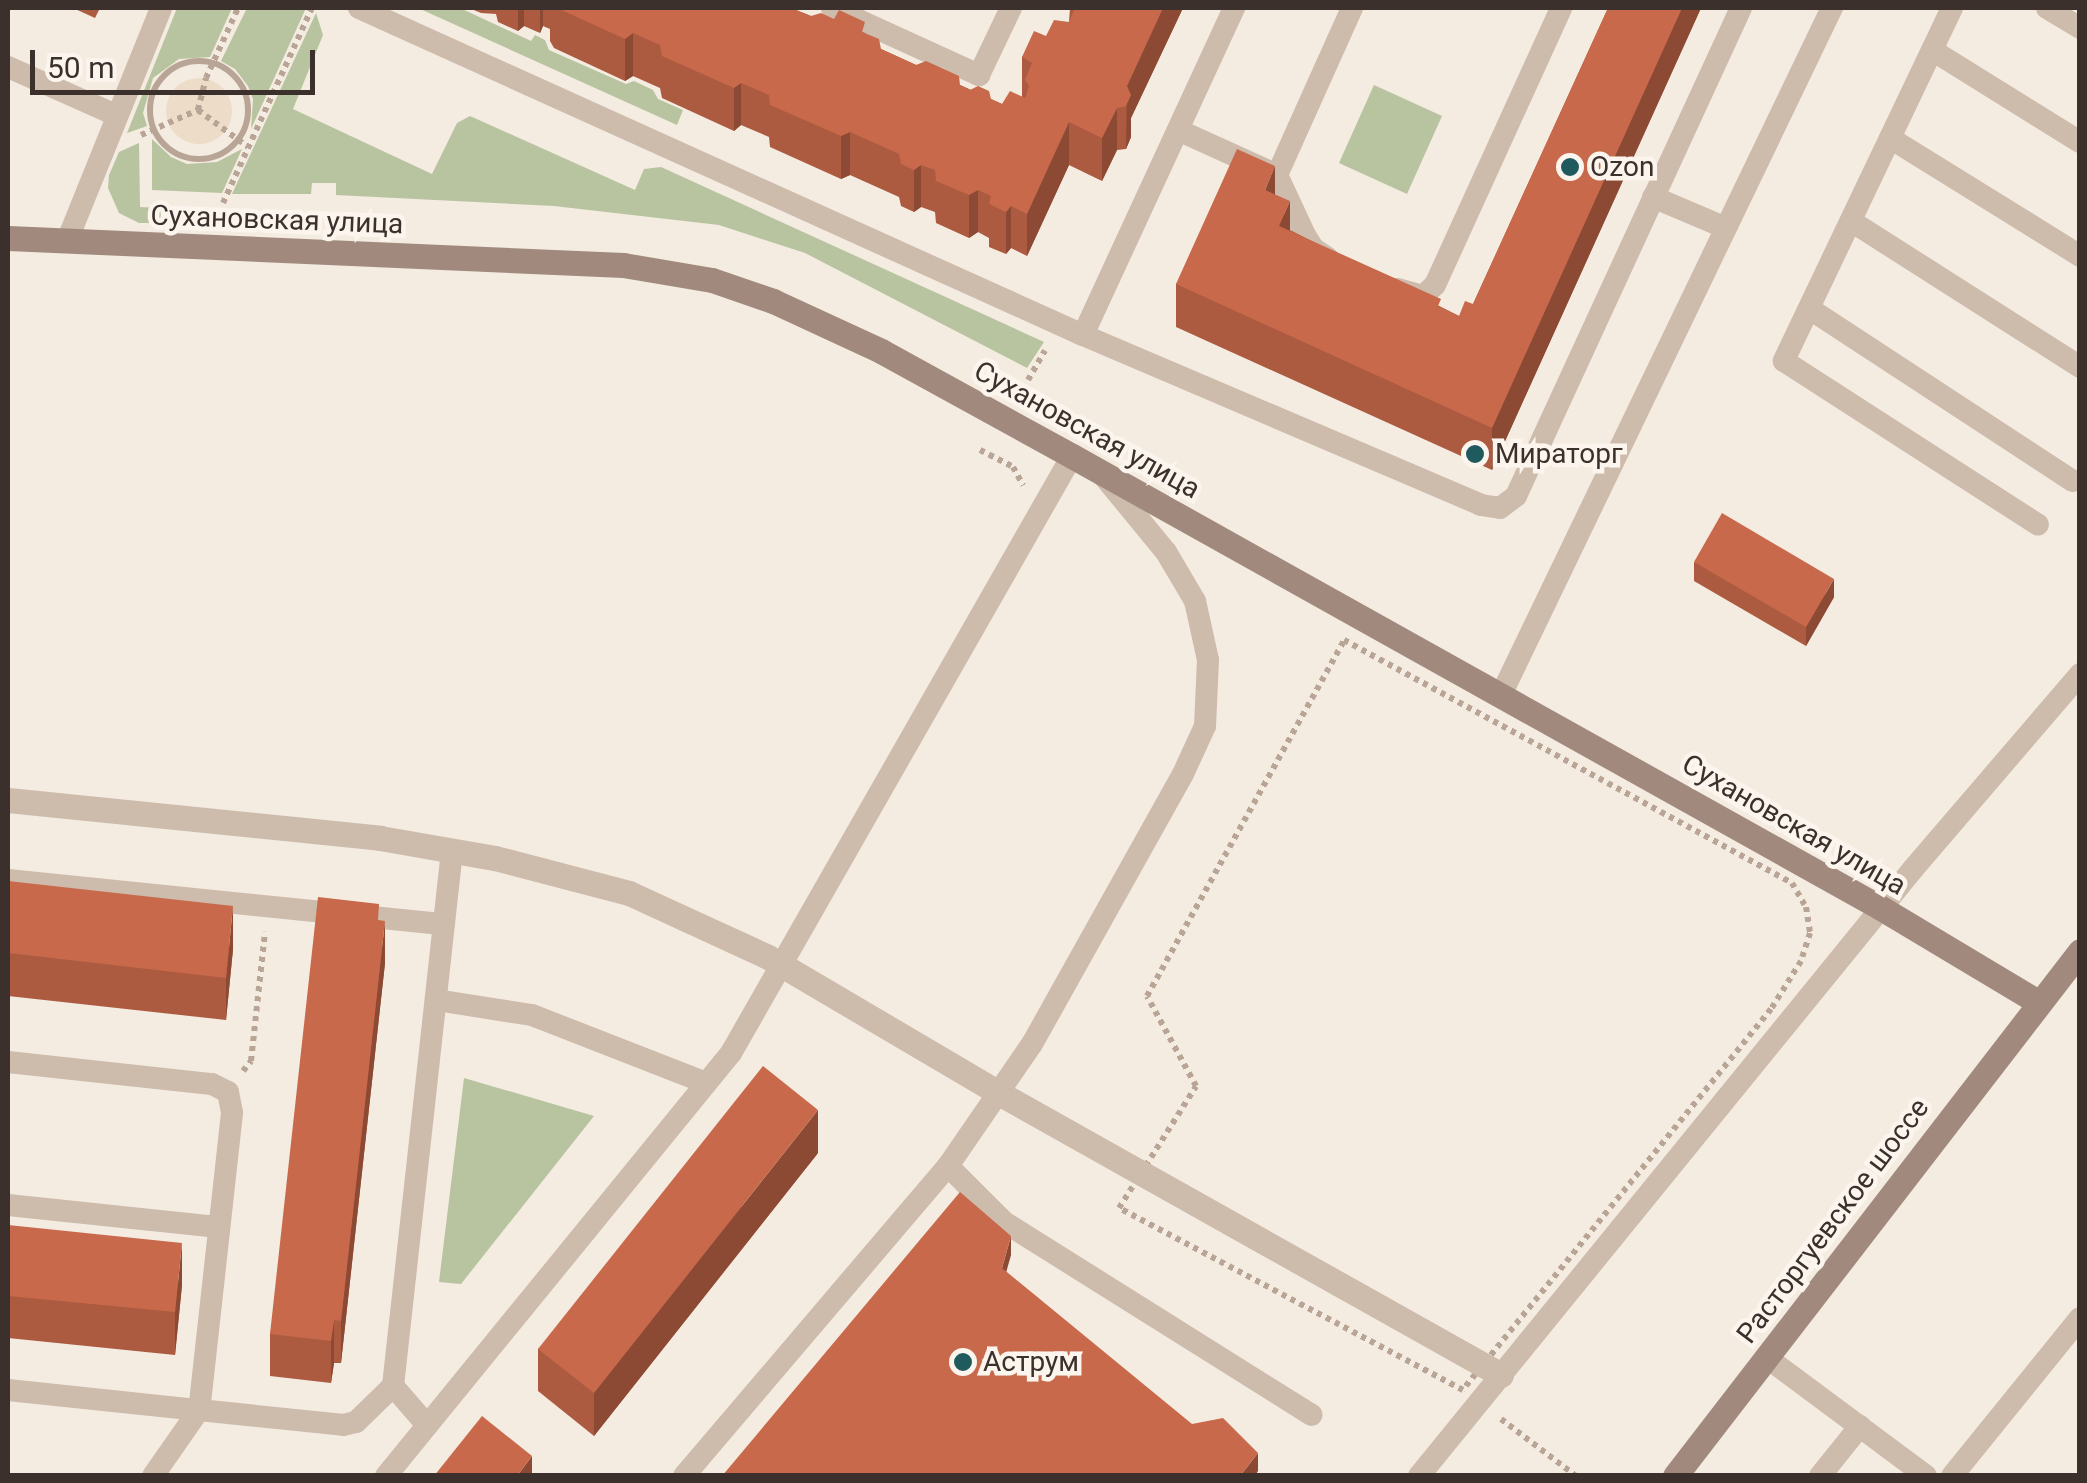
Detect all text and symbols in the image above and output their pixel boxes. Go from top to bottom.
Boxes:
scale bar [35,30,320,92]
text: 50 m [47,50,114,85]
place label: Ozon [1590,150,1654,184]
marker: Ozon [1559,156,1581,178]
street label: Сухановская улица [150,199,404,241]
street label: Сухановская улица [968,354,1206,506]
place label: Мираторг [1495,437,1623,471]
marker: Мираторг [1464,443,1486,465]
street label: Сухановская улица [1676,747,1912,903]
street label: Расторгуевское шоссе [1730,1092,1936,1350]
place label: Аструм [983,1345,1079,1379]
marker: Аструм [952,1351,974,1373]

